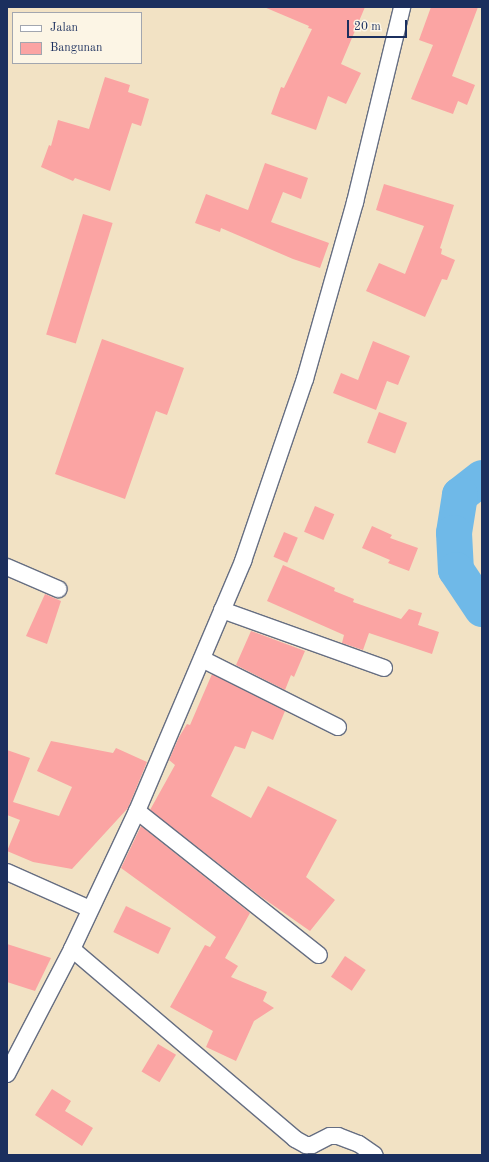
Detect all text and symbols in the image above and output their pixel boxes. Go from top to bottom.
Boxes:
legend [12,12,142,64]
scale bar [349,12,409,38]
text: 20 m [354,21,381,33]
text: Jalan [50,22,78,34]
text: Bangunan [50,42,102,54]

